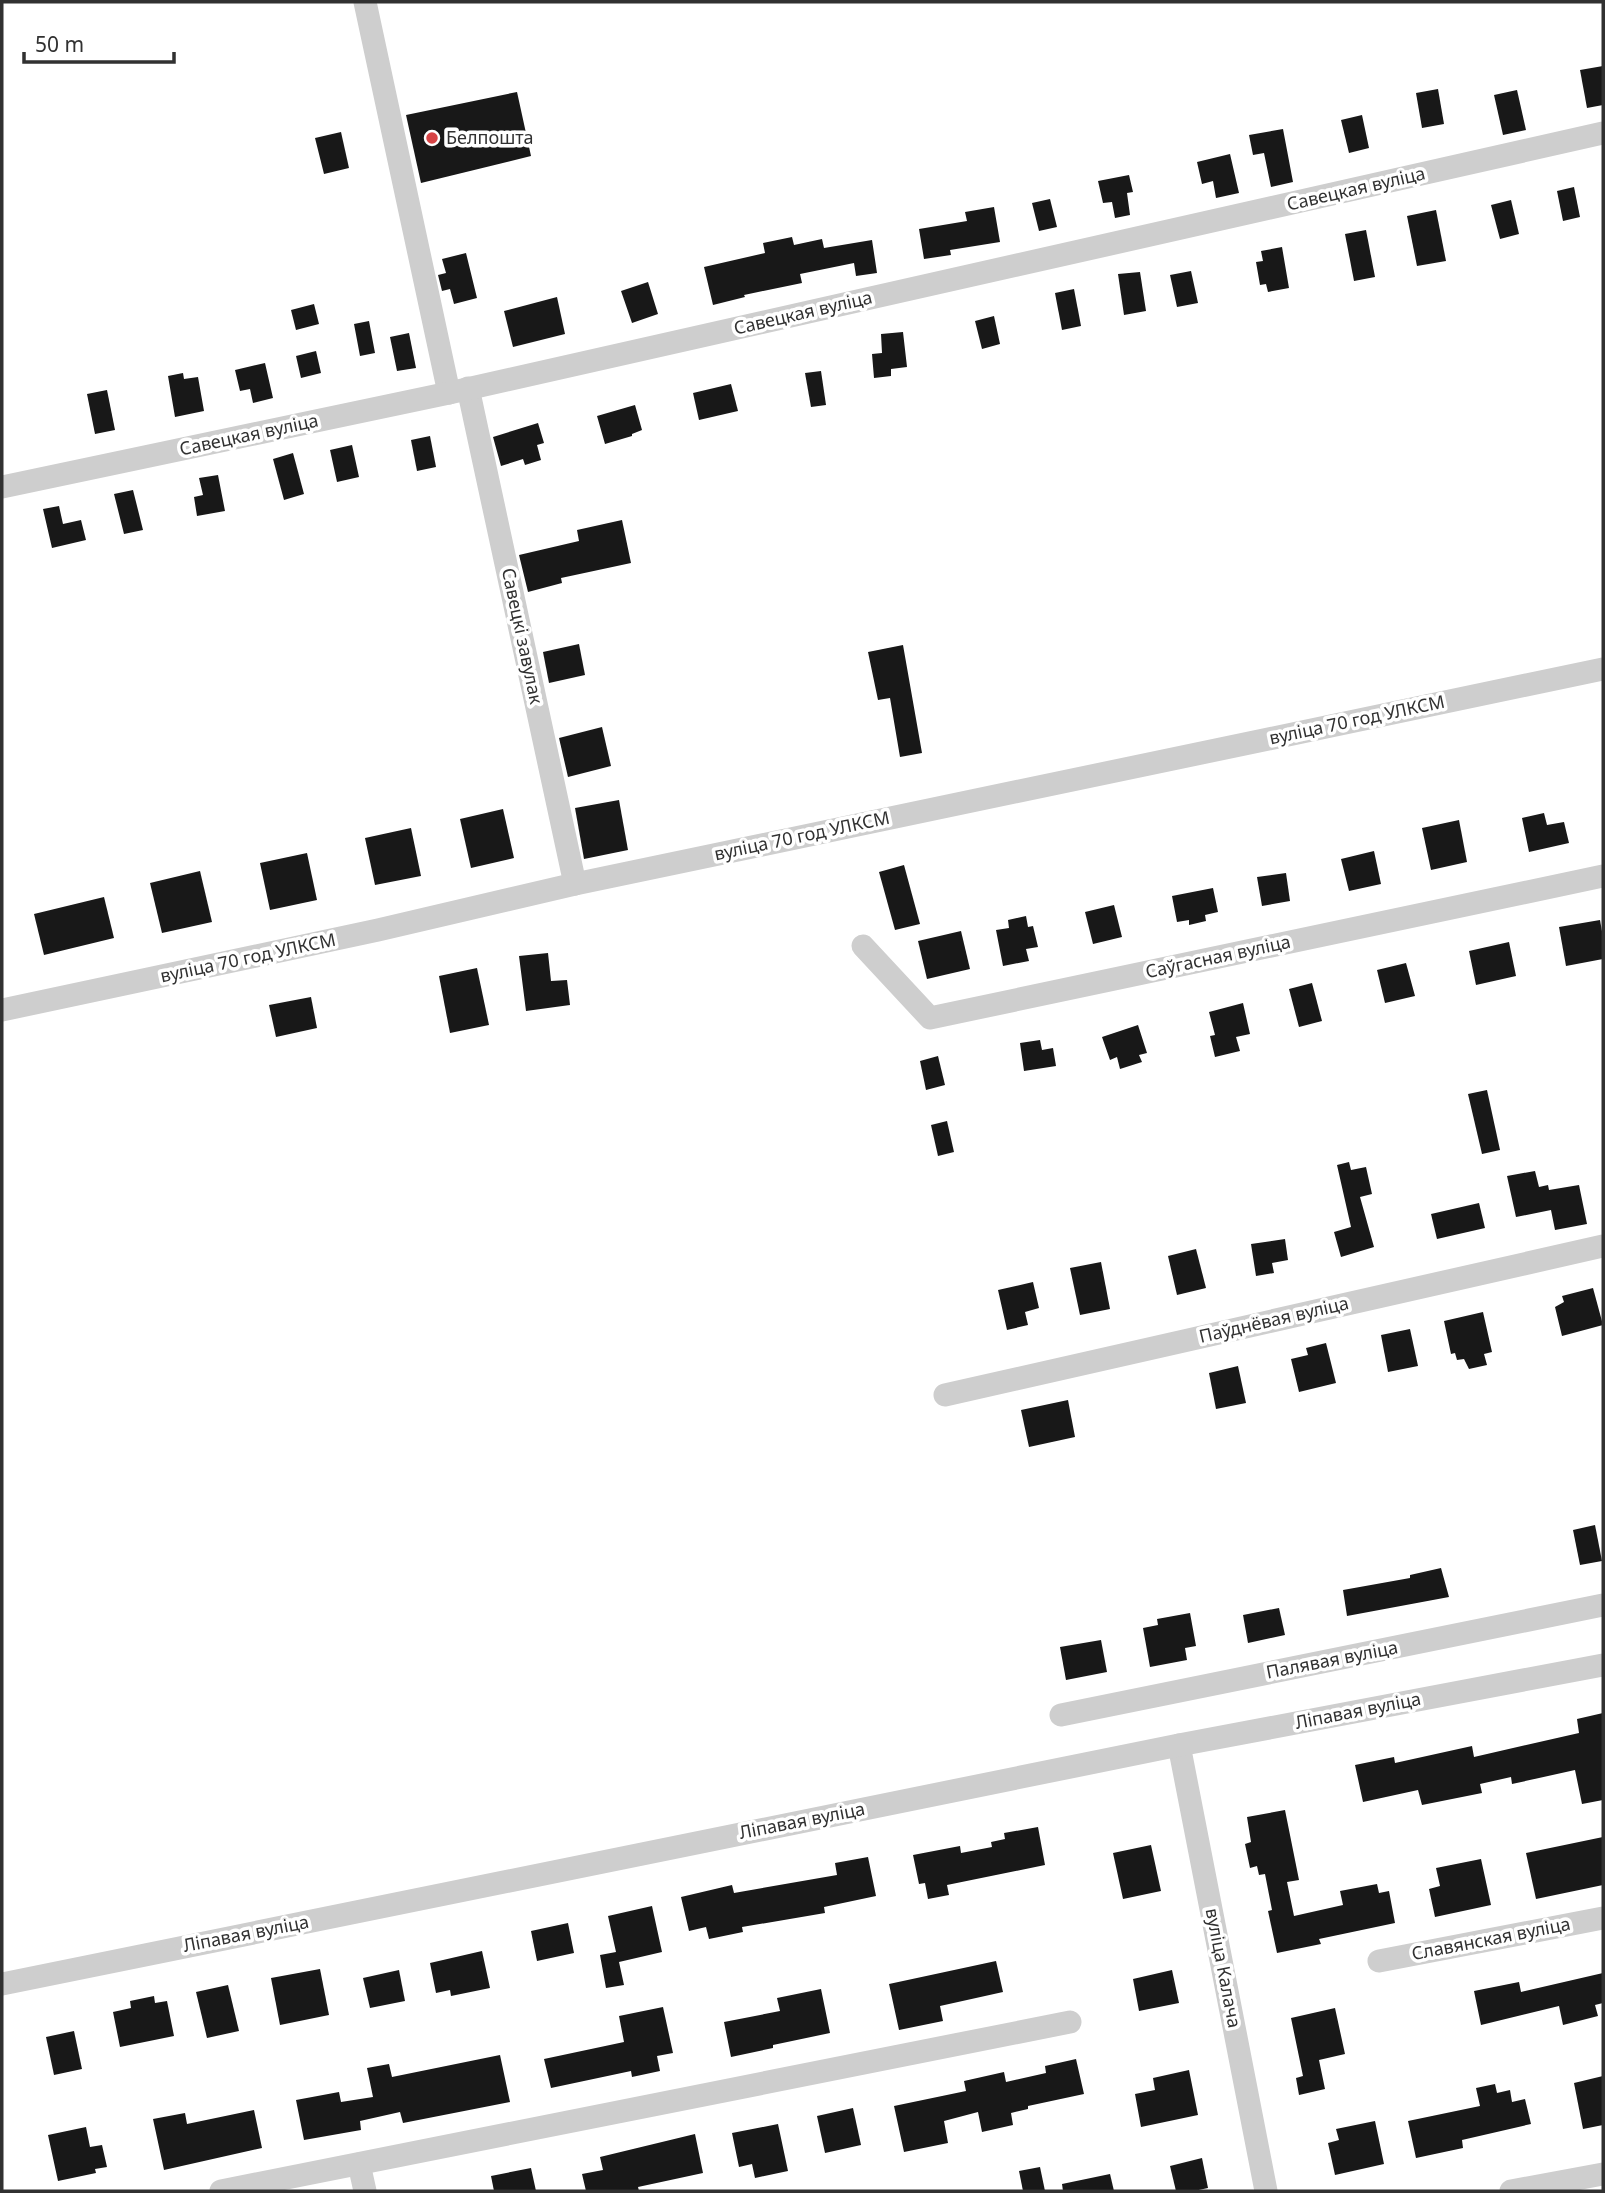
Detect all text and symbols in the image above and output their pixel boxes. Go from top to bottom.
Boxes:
scale bar [24,21,175,65]
text: 50 m [35,30,84,58]
place label: Белпошта [446,125,534,149]
marker: Белпошта [424,130,440,146]
street label: Савецкая вуліца [1284,160,1427,216]
street label: Савецкая вуліца [731,284,874,340]
street label: Савецкая вуліца [177,408,320,460]
street label: Савецкі завулак [497,565,549,707]
street label: вуліца 70 год УЛКСМ [1267,689,1447,749]
street label: вуліца 70 год УЛКСМ [712,805,892,865]
street label: вуліца 70 год УЛКСМ [158,927,338,987]
street label: Саўгасная вуліца [1143,929,1293,983]
street label: Паўднёвая вуліца [1197,1290,1351,1348]
street label: Палявая вуліца [1264,1634,1400,1684]
street label: Ліпавая вуліца [1293,1686,1423,1734]
street label: Ліпавая вуліца [737,1796,867,1844]
street label: вуліца Калача [1201,1906,1247,2030]
street label: Ліпавая вуліца [181,1909,311,1957]
street label: Славянская вуліца [1409,1911,1572,1965]

